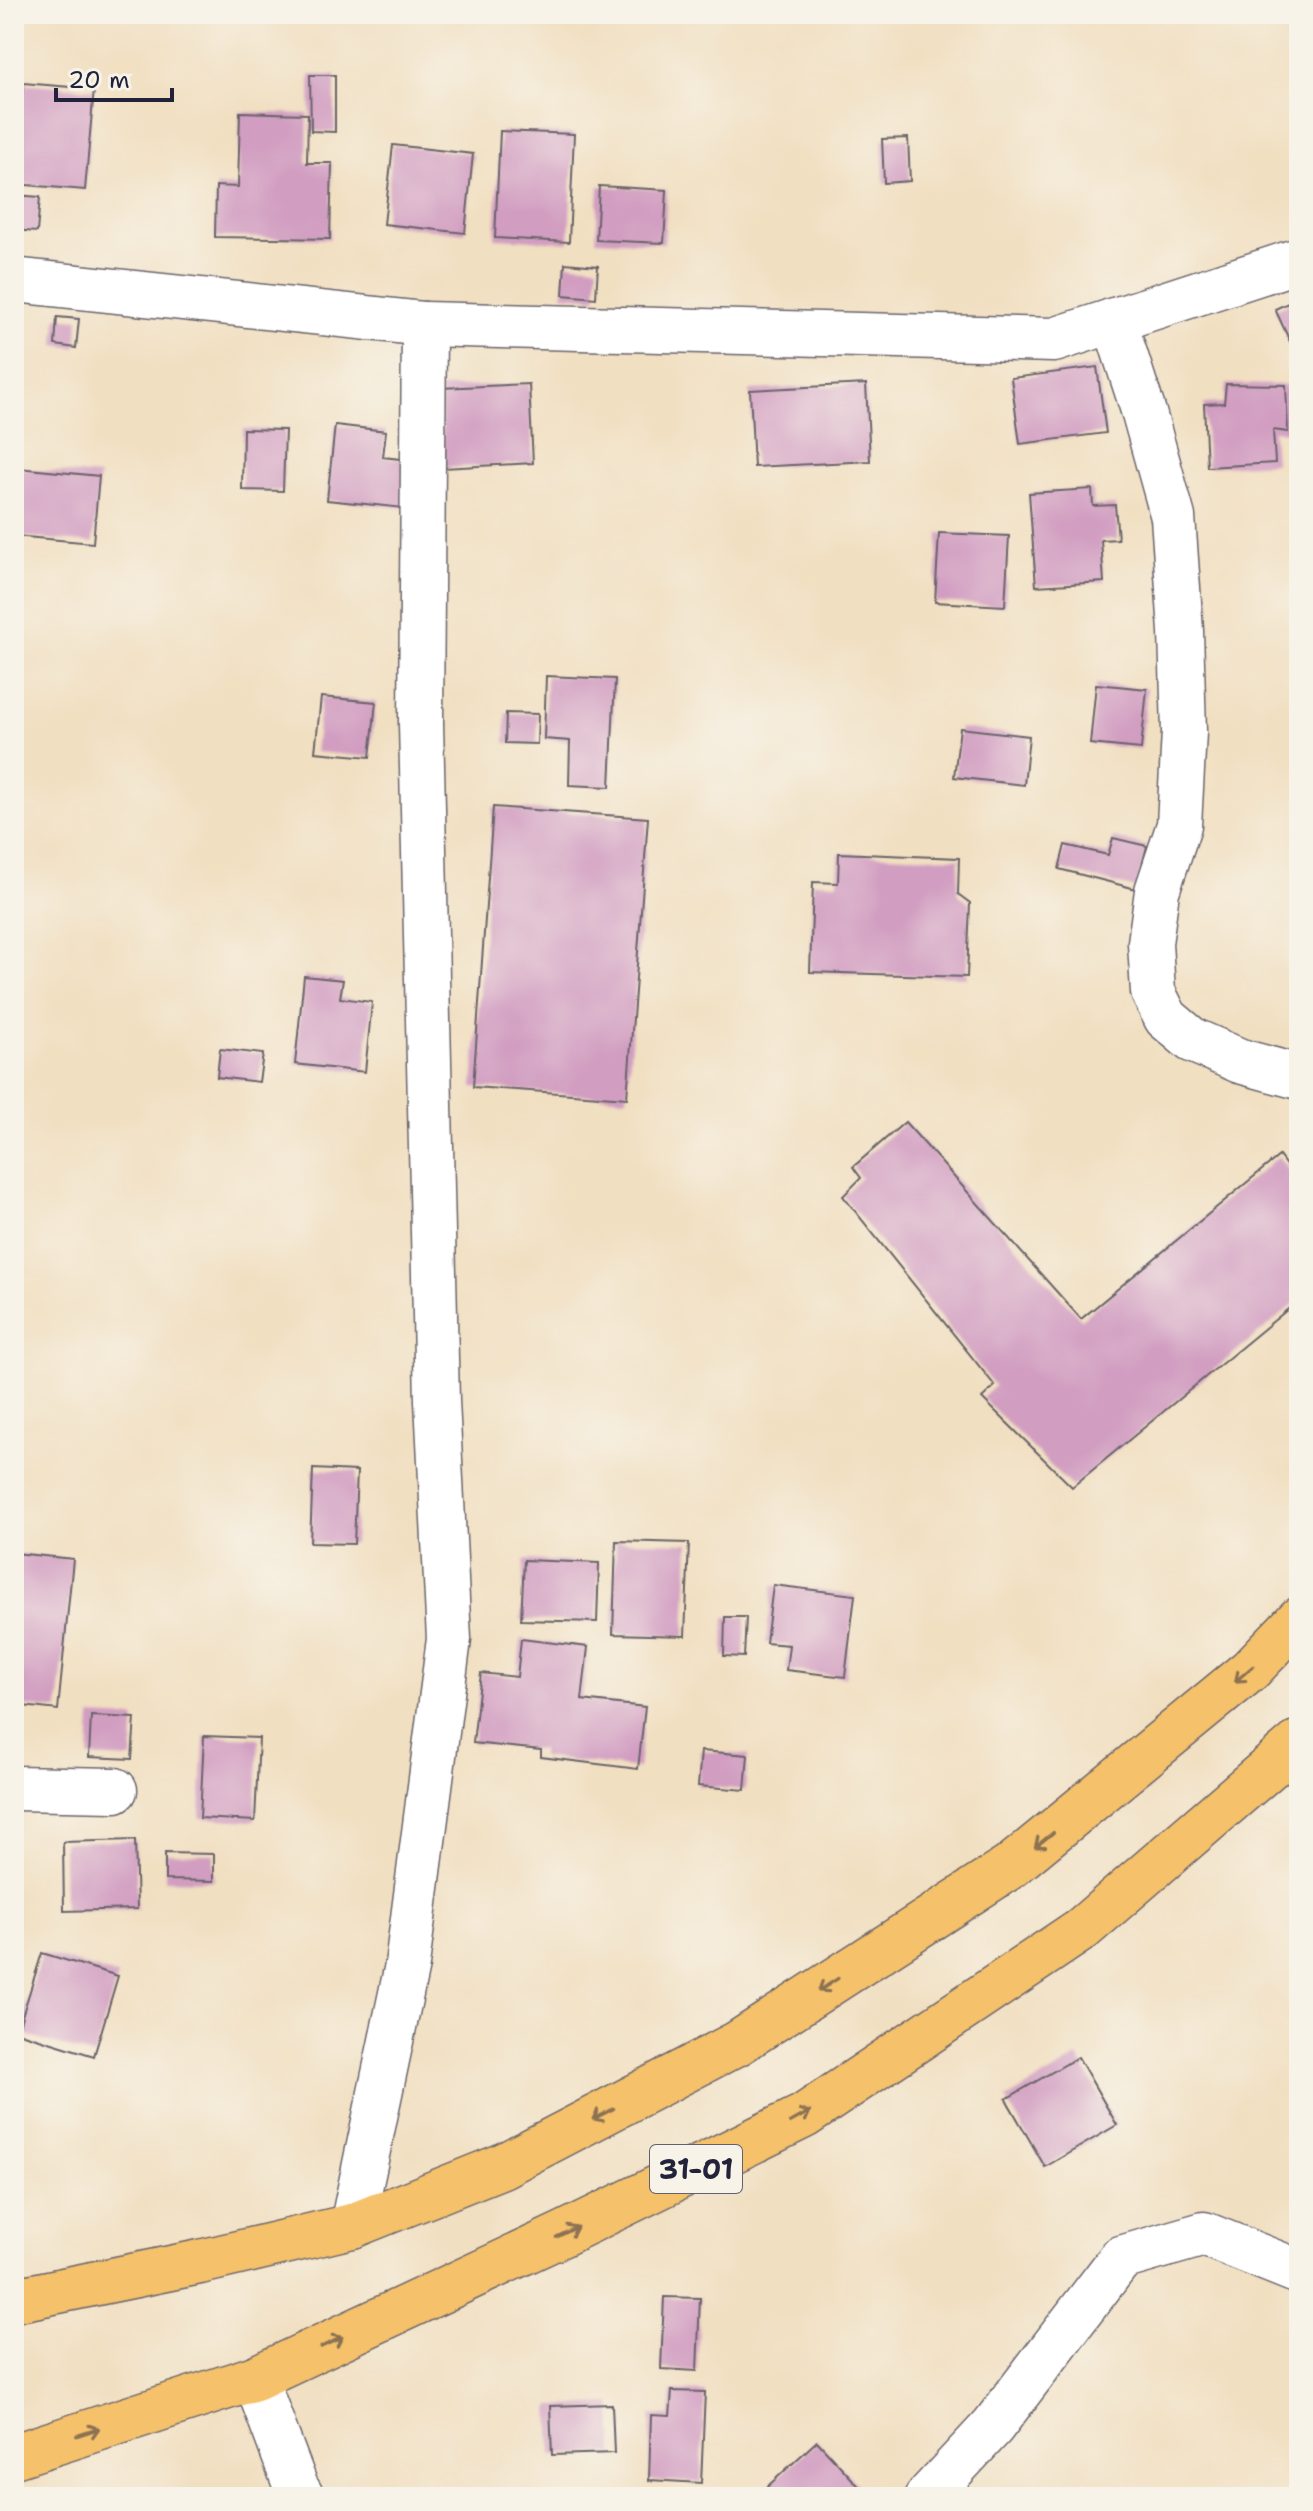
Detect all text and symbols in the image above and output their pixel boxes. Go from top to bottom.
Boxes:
scale bar [56,52,172,102]
text: 20 m [68,64,130,96]
one-way arrow [1235,1665,1255,1683]
one-way arrow [1034,1831,1055,1849]
one-way arrow [818,1977,840,1993]
one-way arrow [591,2106,615,2122]
one-way arrow [788,2108,812,2124]
road number: 31-01 [650,2145,742,2193]
one-way arrow [555,2224,579,2239]
one-way arrow [320,2334,344,2349]
one-way arrow [76,2423,101,2438]

